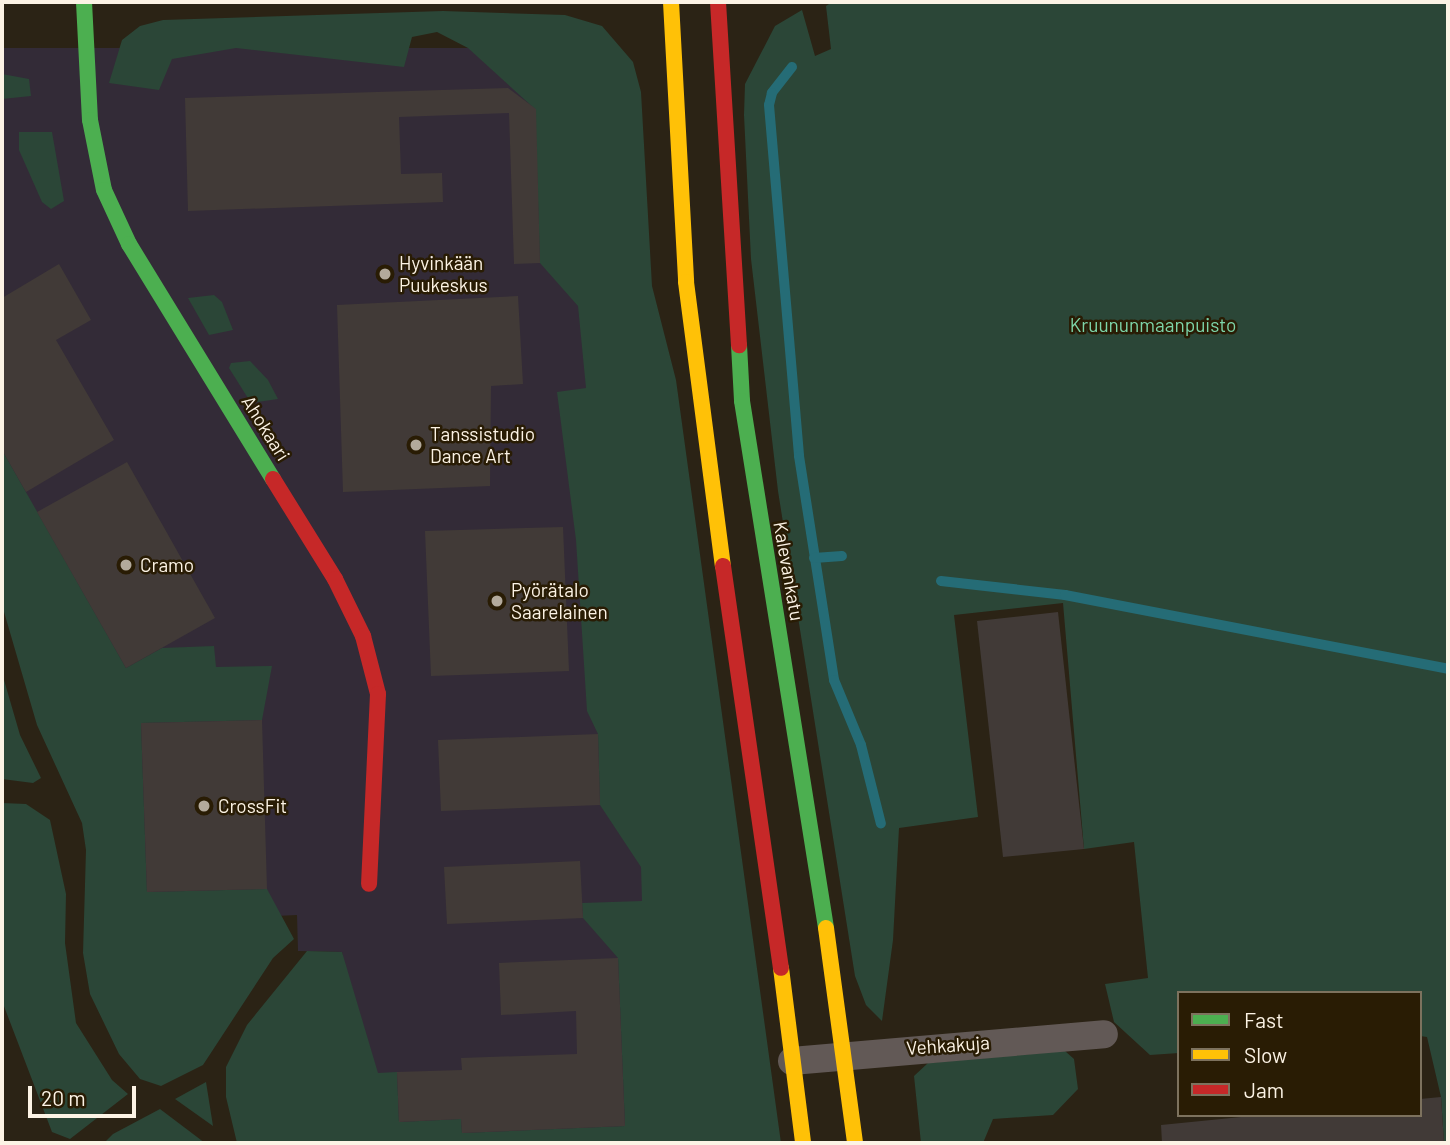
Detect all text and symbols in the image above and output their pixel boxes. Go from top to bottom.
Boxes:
place label: Hyvinkään Puukeskus [399,252,488,296]
marker: Hyvinkään Puukeskus [377,266,393,282]
park label: Kruununmaanpuisto [1070,314,1236,336]
street label: Ahokaari [237,391,295,465]
place label: Tanssistudio Dance Art [430,423,535,467]
marker: Tanssistudio Dance Art [408,437,424,453]
street label: Kalevankatu [769,520,809,622]
place label: Cramo [140,554,194,576]
marker: Cramo [118,557,134,573]
place label: Pyörätalo Saarelainen [511,579,608,623]
marker: Pyörätalo Saarelainen [489,593,505,609]
place label: CrossFit [218,795,287,817]
marker: CrossFit [196,798,212,814]
legend [1177,991,1422,1117]
text: Fast [1244,1007,1284,1032]
street label: Vehkakuja [905,1031,991,1059]
text: Slow [1244,1042,1287,1067]
scale bar [32,1072,140,1116]
text: Jam [1244,1077,1284,1102]
text: 20 m [41,1085,86,1110]

